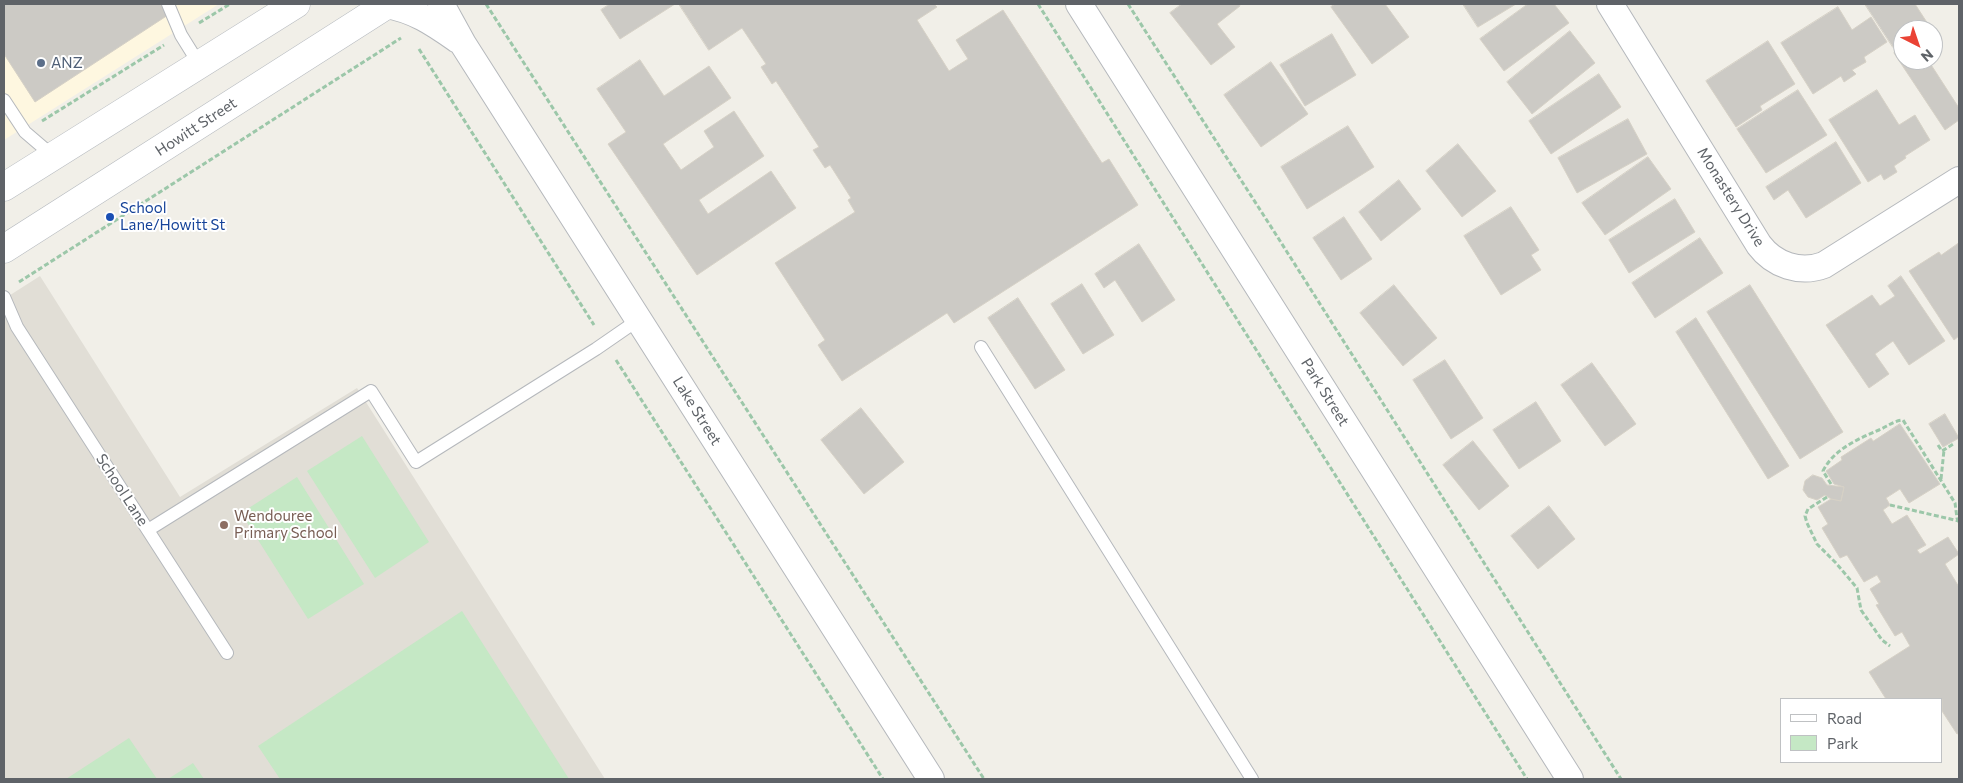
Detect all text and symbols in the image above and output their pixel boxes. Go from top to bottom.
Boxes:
north arrow [1893,20,1943,70]
text: N [1918,46,1937,66]
place label: ANZ [51,54,83,72]
marker: ANZ [35,57,47,69]
street label: Howitt Street [152,94,240,160]
street label: Monastery Drive [1693,144,1769,250]
place label: School Lane/Howitt St [120,199,225,234]
marker: School Lane/Howitt St [104,211,116,223]
street label: Park Street [1297,355,1353,429]
street label: Lake Street [669,373,725,449]
street label: School Lane [92,451,152,529]
place label: Wendouree Primary School [234,507,337,542]
marker: Wendouree Primary School [218,519,230,531]
legend [1780,698,1943,763]
text: Road [1827,709,1862,727]
text: Park [1827,734,1858,752]

